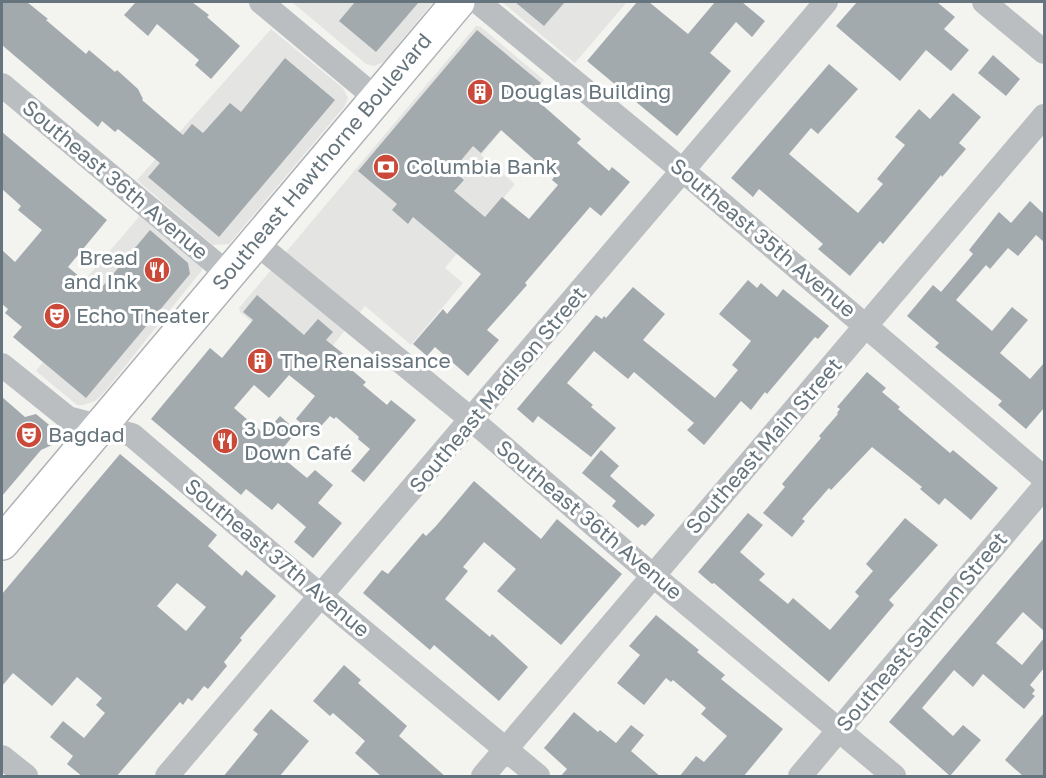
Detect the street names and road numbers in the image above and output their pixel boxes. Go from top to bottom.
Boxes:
street label: Southeast Hawthorne Boulevard [206,27,437,295]
street label: Southeast 36th Avenue [17,94,214,265]
street label: Southeast 35th Avenue [666,152,862,322]
street label: Southeast Madison Street [403,281,591,498]
street label: Southeast Main Street [680,352,847,539]
street label: Southeast 36th Avenue [491,434,688,605]
street label: Southeast 37th Avenue [180,472,375,642]
street label: Southeast Salmon Street [830,526,1012,736]

